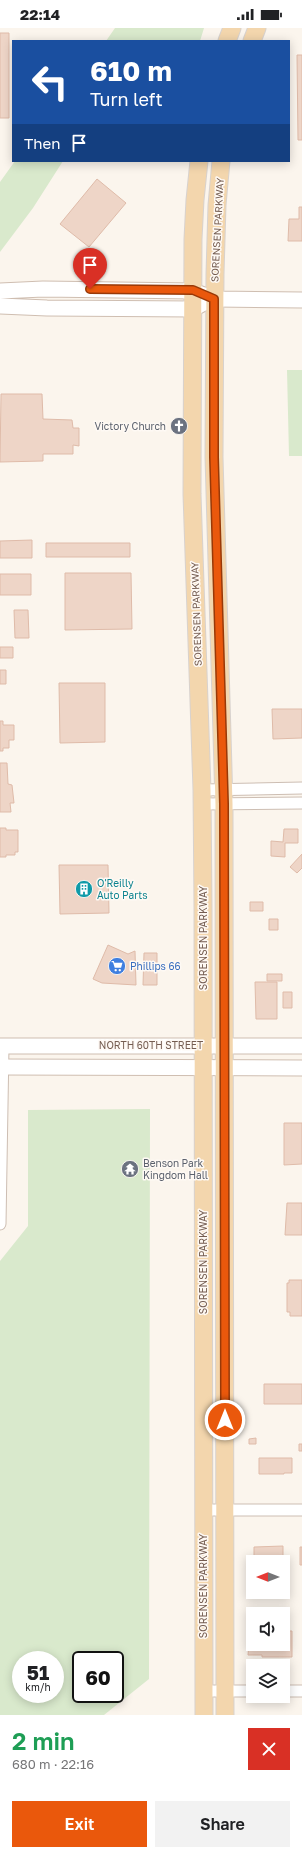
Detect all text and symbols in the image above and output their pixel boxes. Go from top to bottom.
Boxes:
text: 22:14 [20,5,60,23]
text: 610 m [90,54,172,87]
icon: left [24,56,76,108]
text: Turn left [90,88,163,110]
icon: arrive [68,132,90,154]
text: Then [24,134,60,152]
street label: SORENSEN PARKWAY [208,177,226,282]
pin [73,248,107,289]
icon: arrive [79,254,101,276]
church icon: Victory Church [169,416,189,436]
place label: Victory Church [94,420,166,432]
street label: SORENSEN PARKWAY [188,561,204,666]
place label: O'Reilly Auto Parts [97,877,148,901]
building icon: O'Reilly Auto Parts [74,879,94,899]
street label: SORENSEN PARKWAY [197,885,209,990]
supermarket icon: Phillips 66 [107,956,127,976]
place label: Phillips 66 [130,960,181,972]
street label: NORTH 60TH STREET [99,1039,203,1051]
place label: Benson Park Kingdom Hall [143,1157,208,1181]
temple icon: Benson Park Kingdom Hall [120,1159,140,1179]
street label: SORENSEN PARKWAY [197,1209,209,1314]
position arrow [204,1399,246,1441]
street label: SORENSEN PARKWAY [197,1533,209,1638]
north arrow [246,1555,290,1599]
map controls [246,1555,290,1703]
button: sound [246,1607,290,1651]
speed limit sign: 60 [72,1651,124,1703]
button: layers [246,1659,290,1703]
text: 51 [27,1660,49,1684]
text: km/h [25,1681,51,1693]
text: 2 min [12,1726,74,1755]
button: close [248,1728,290,1770]
text: 680 m · 22:16 [12,1756,94,1772]
button: Exit [12,1801,147,1847]
button: Share [155,1801,290,1847]

